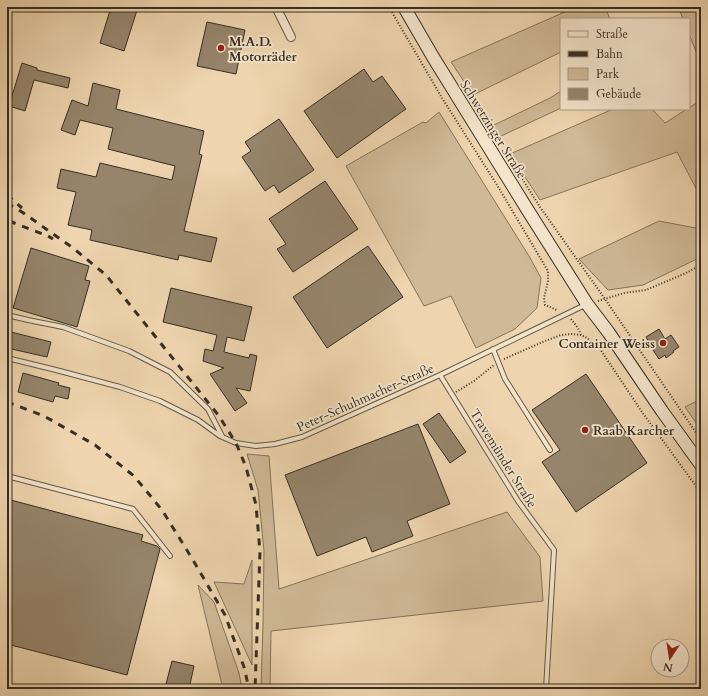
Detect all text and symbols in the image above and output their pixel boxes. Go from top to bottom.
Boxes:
legend [560,18,690,110]
text: Straße [596,26,628,42]
place label: M.A.D. Motorräder [229,33,297,66]
marker: M.A.D. Motorräder [216,43,226,53]
text: Bahn [596,46,623,62]
text: Park [596,66,620,82]
street label: Schwetzinger Straße [456,77,531,182]
text: Gebäude [596,86,641,102]
place label: Container Weiss [559,335,655,353]
marker: Container Weiss [658,338,668,348]
street label: Peter-Schuhmacher-Straße [294,359,437,436]
street label: Travemünder Straße [465,406,541,512]
place label: Raab Karcher [593,422,675,440]
marker: Raab Karcher [580,425,590,435]
north arrow [650,638,690,678]
text: N [661,659,674,676]

